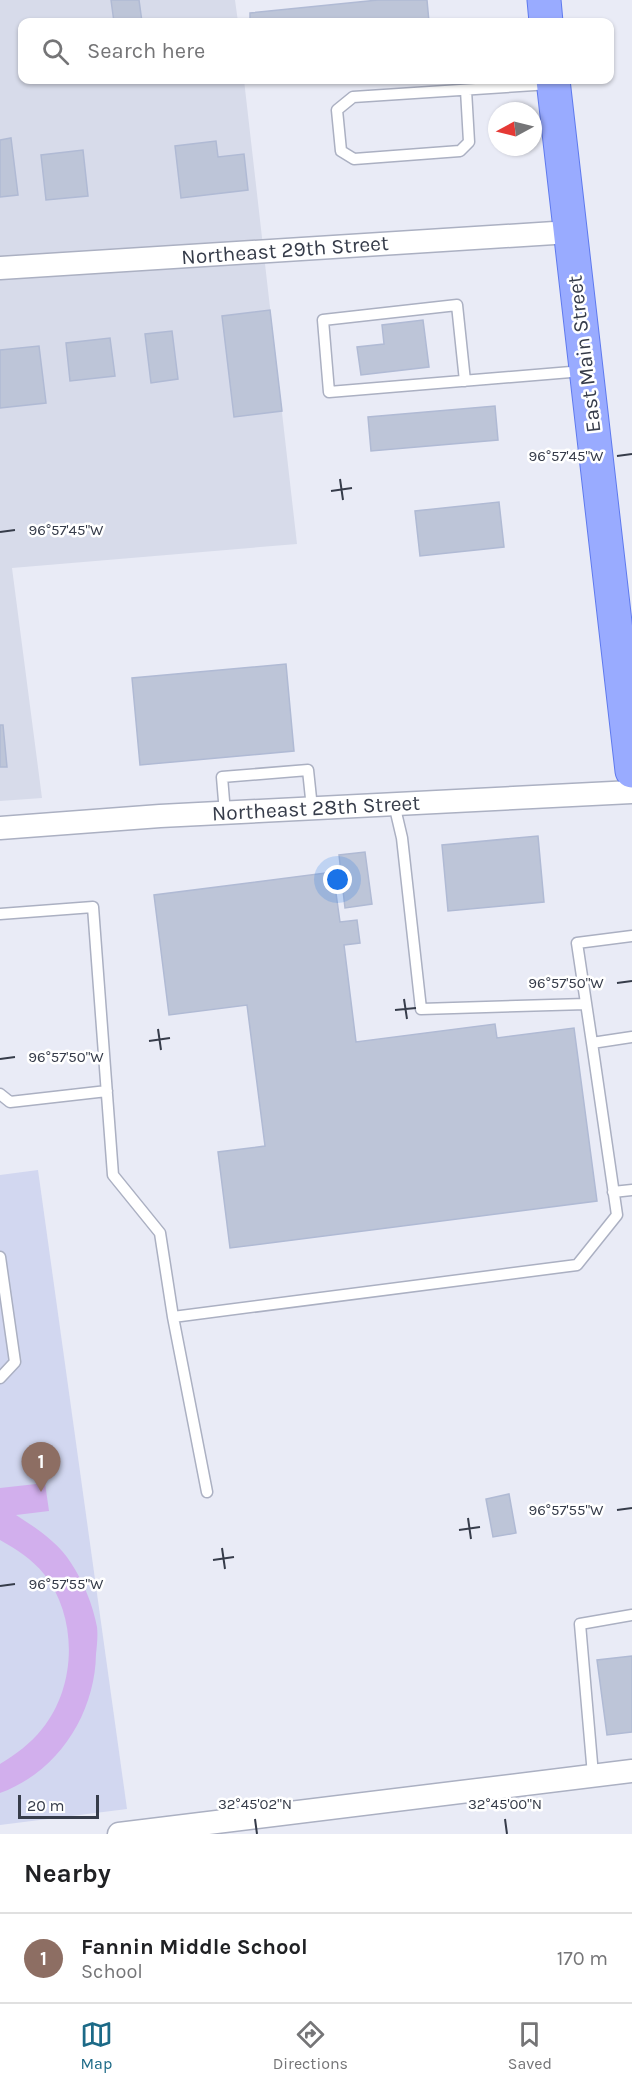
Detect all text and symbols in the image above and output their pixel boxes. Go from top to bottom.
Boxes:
search box [18,18,614,84]
icon: search [39,35,72,68]
text: Search here [87,38,205,64]
north arrow [488,102,542,156]
street label: Northeast 29th Street [181,231,390,269]
street label: East Main Street [562,274,606,434]
text: 96°57'45"W [529,447,604,465]
text: 96°57'45"W [29,521,104,539]
street label: Northeast 28th Street [211,791,421,825]
your location [323,865,352,894]
text: 96°57'50"W [528,974,604,992]
text: 96°57'50"W [28,1048,104,1066]
pin: 1 [22,1442,60,1492]
text: 96°57'55"W [529,1501,604,1519]
text: 96°57'55"W [29,1575,104,1593]
scale bar [18,1792,99,1820]
text: 32°45'02"N [218,1795,292,1813]
text: 32°45'00"N [468,1795,542,1813]
text: 20 m [27,1796,65,1815]
text: Nearby [24,1858,111,1889]
text: Fannin Middle School [81,1934,308,1960]
text: 1 [40,1947,47,1970]
text: 170 m [557,1947,608,1970]
text: School [81,1960,143,1983]
tab: Map [80,2018,113,2073]
tab: Directions [273,2018,348,2073]
tab: Saved [508,2018,552,2073]

